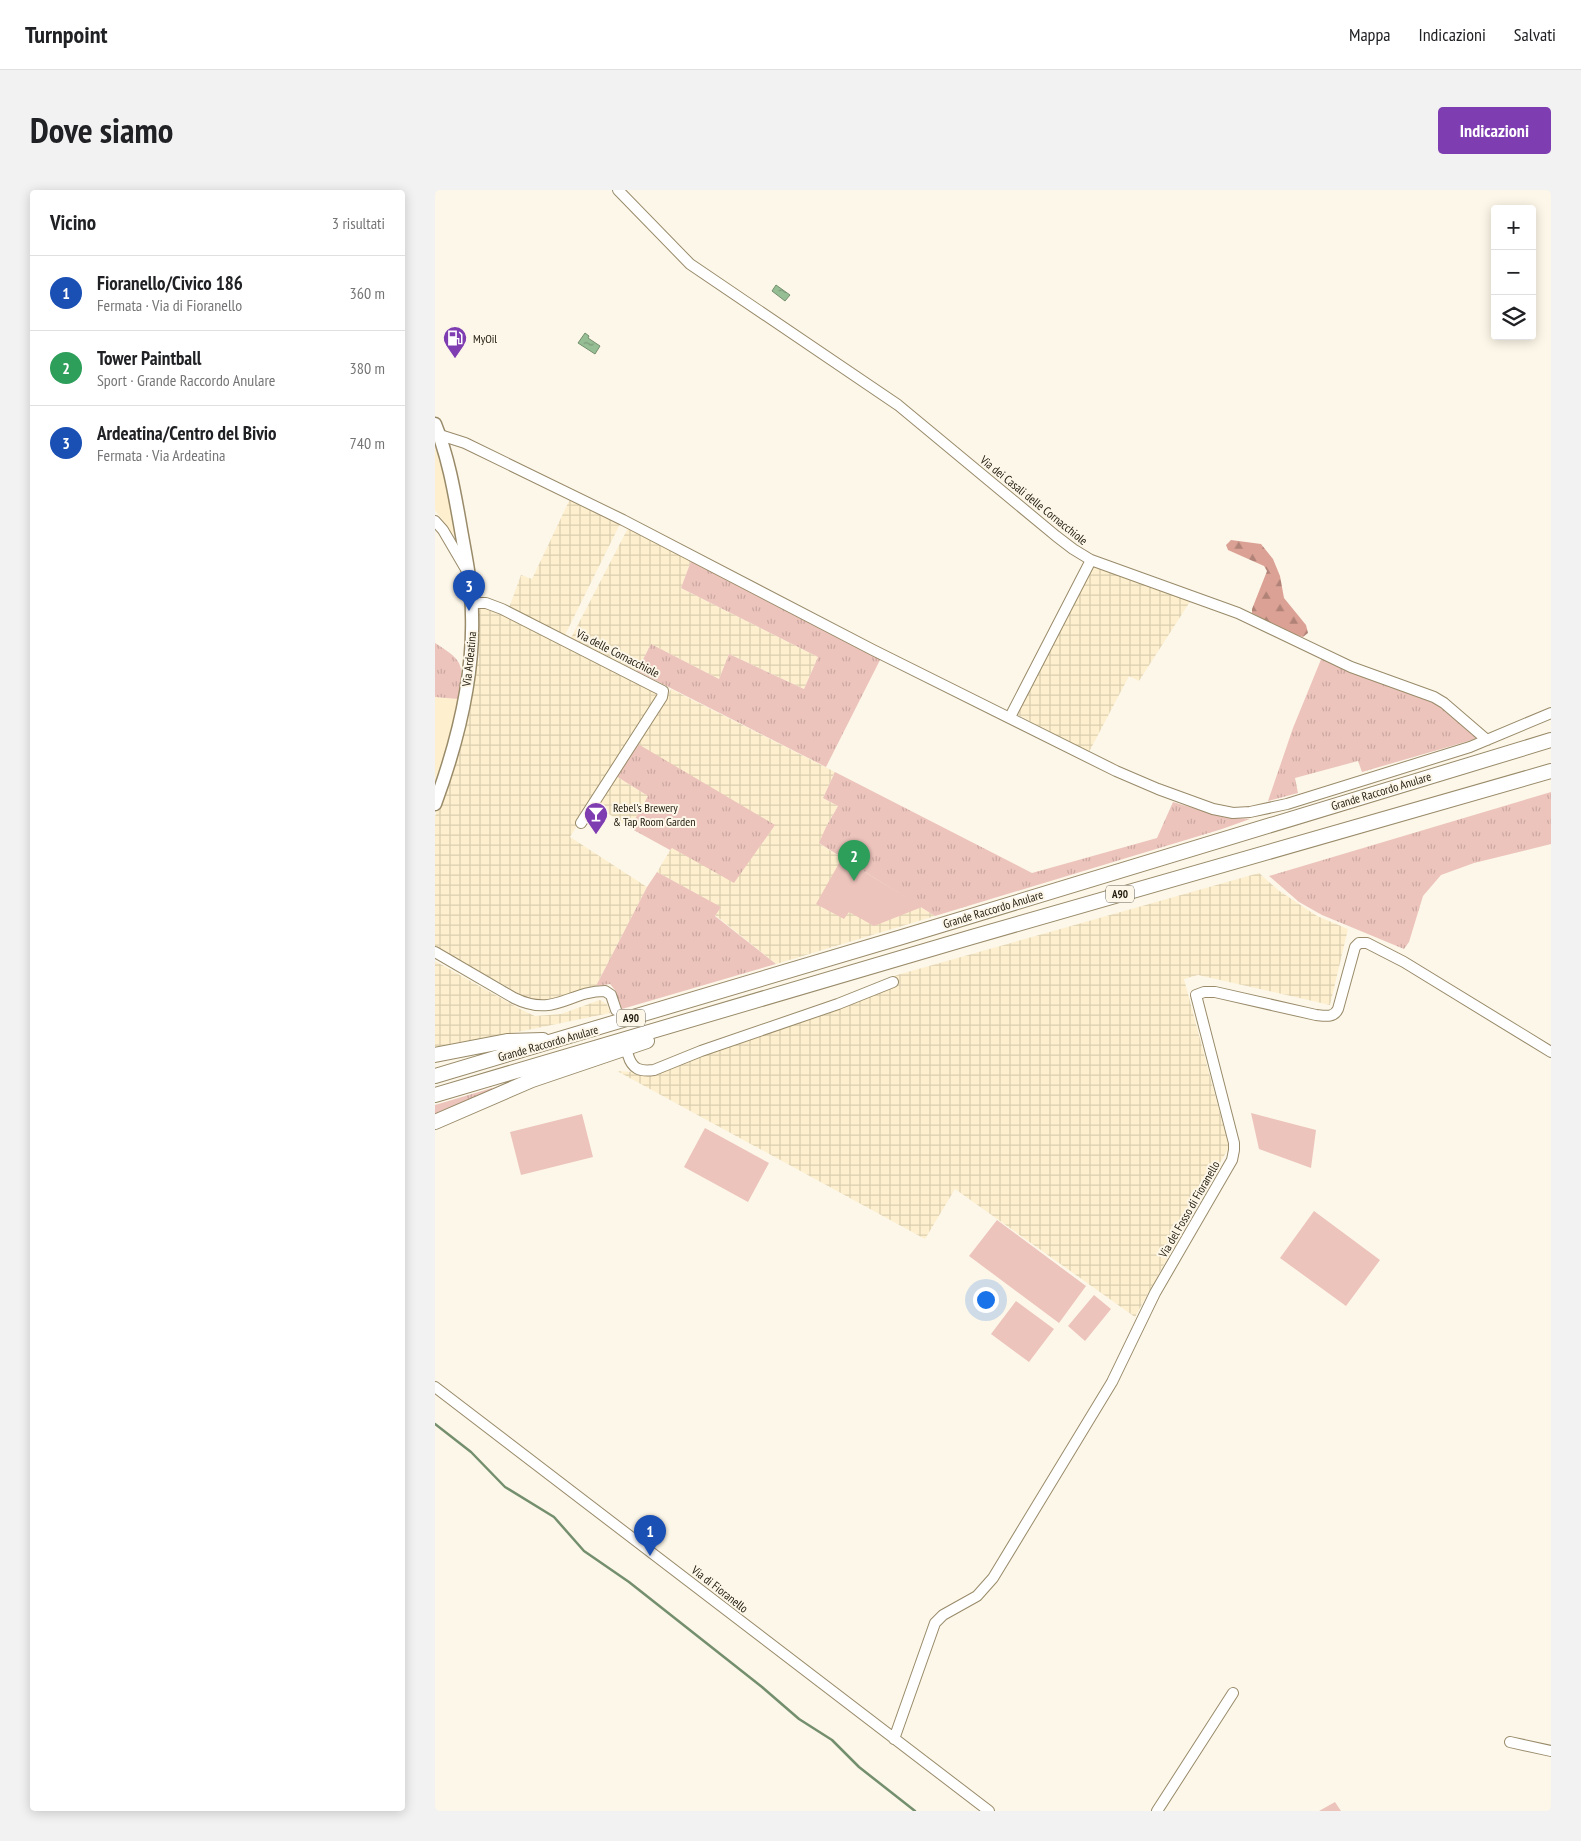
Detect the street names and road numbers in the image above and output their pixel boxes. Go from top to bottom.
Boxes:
street label: Via dei Casali delle Cornacchiole [976,451,1091,548]
street label: Via delle Cornacchiole [573,625,662,680]
street label: Via Ardeatina [459,631,479,688]
street label: Grande Raccordo Anulare [1329,769,1433,813]
road number: A90 [1106,886,1134,902]
street label: Grande Raccordo Anulare [941,887,1045,931]
road number: A90 [617,1010,645,1026]
street label: Grande Raccordo Anulare [496,1021,600,1065]
street label: Via del Fosso di Fioranello [1155,1158,1223,1261]
street label: Via di Fioranello [688,1562,751,1616]

